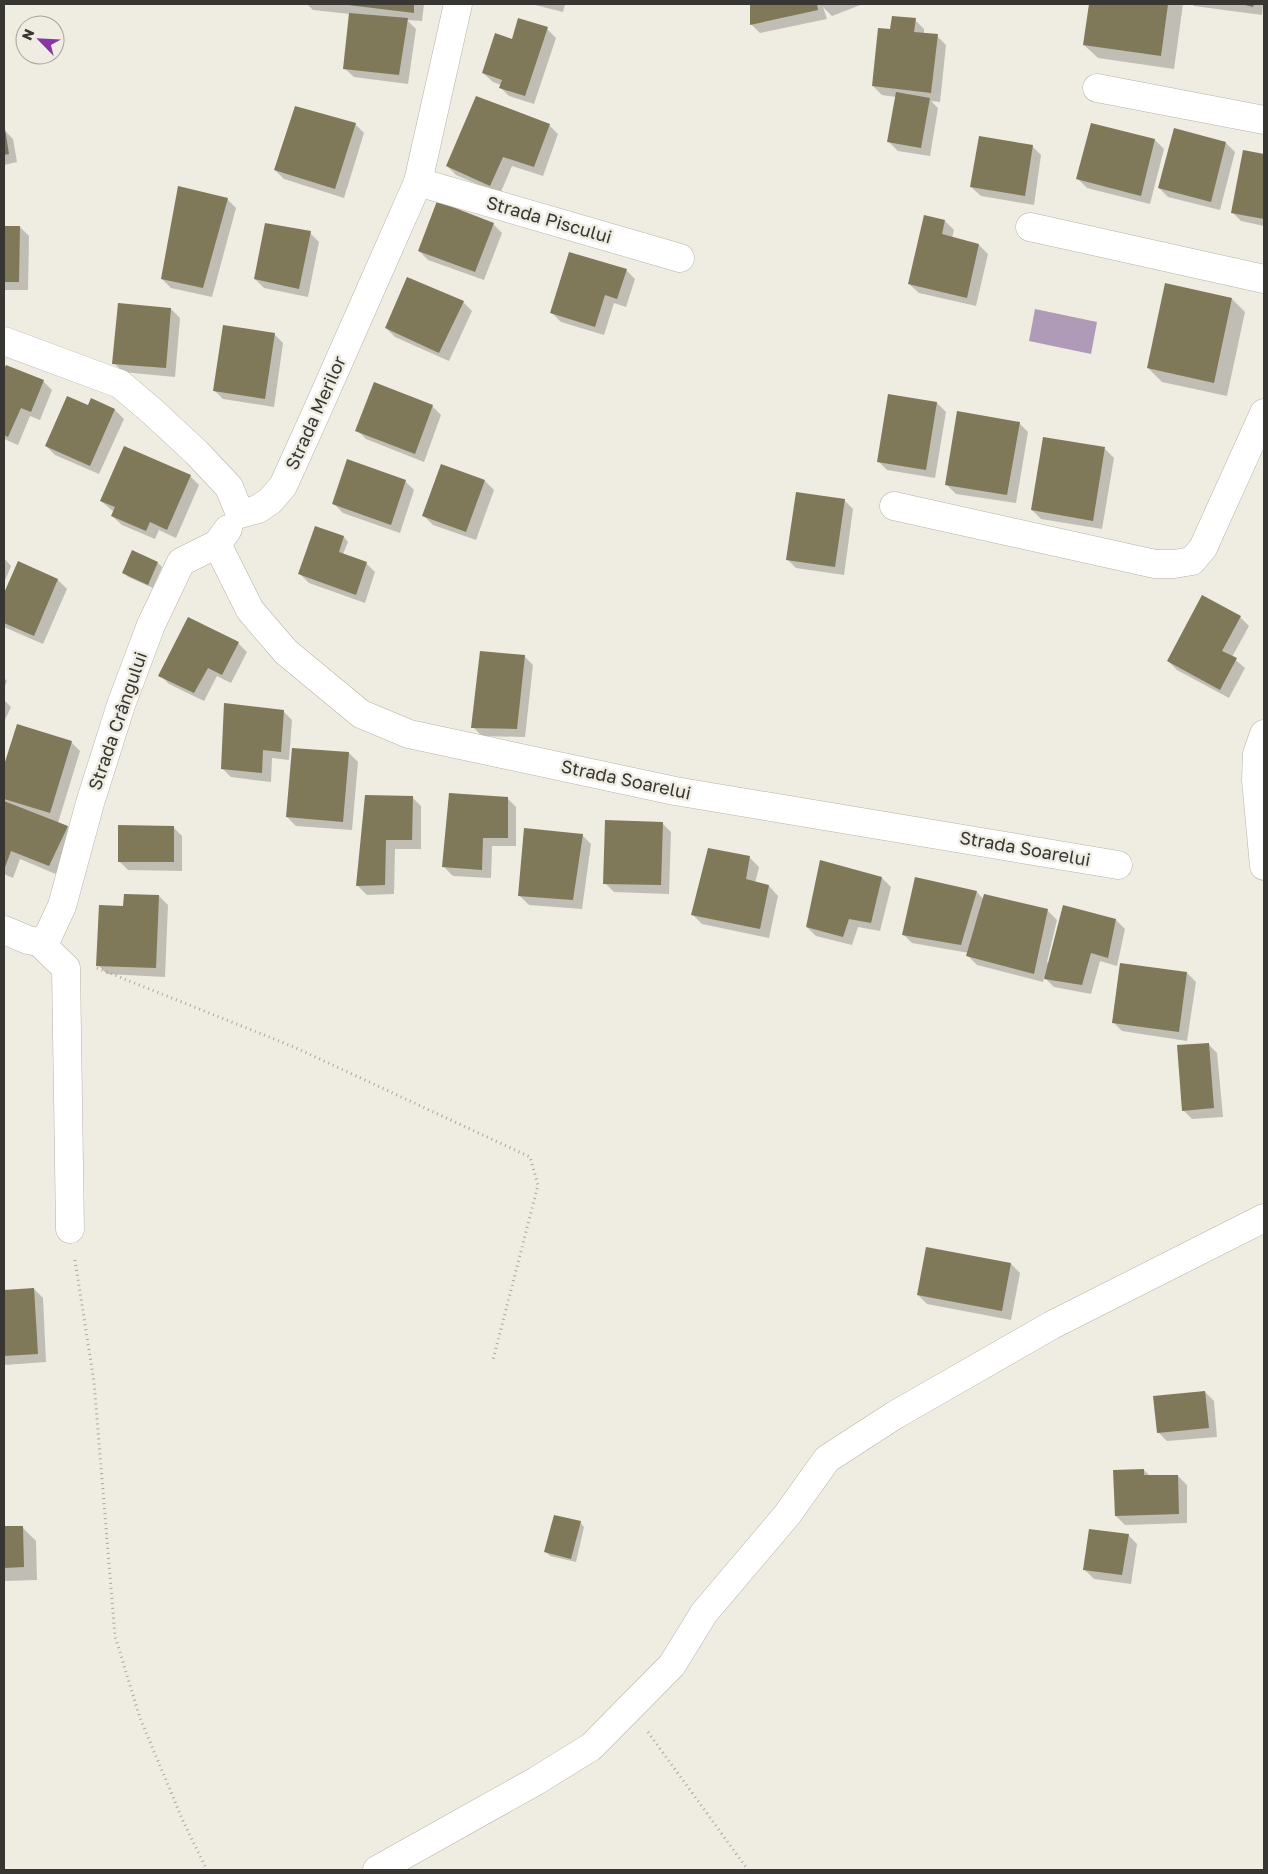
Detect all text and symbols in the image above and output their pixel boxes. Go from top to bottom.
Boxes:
north arrow [15,15,65,65]
text: N [18,26,38,43]
street label: Strada Piscului [484,191,615,247]
street label: Strada Merilor [280,352,350,473]
street label: Strada Crângului [83,649,151,793]
street label: Strada Soarelui [559,755,693,804]
street label: Strada Soarelui [958,826,1092,870]

